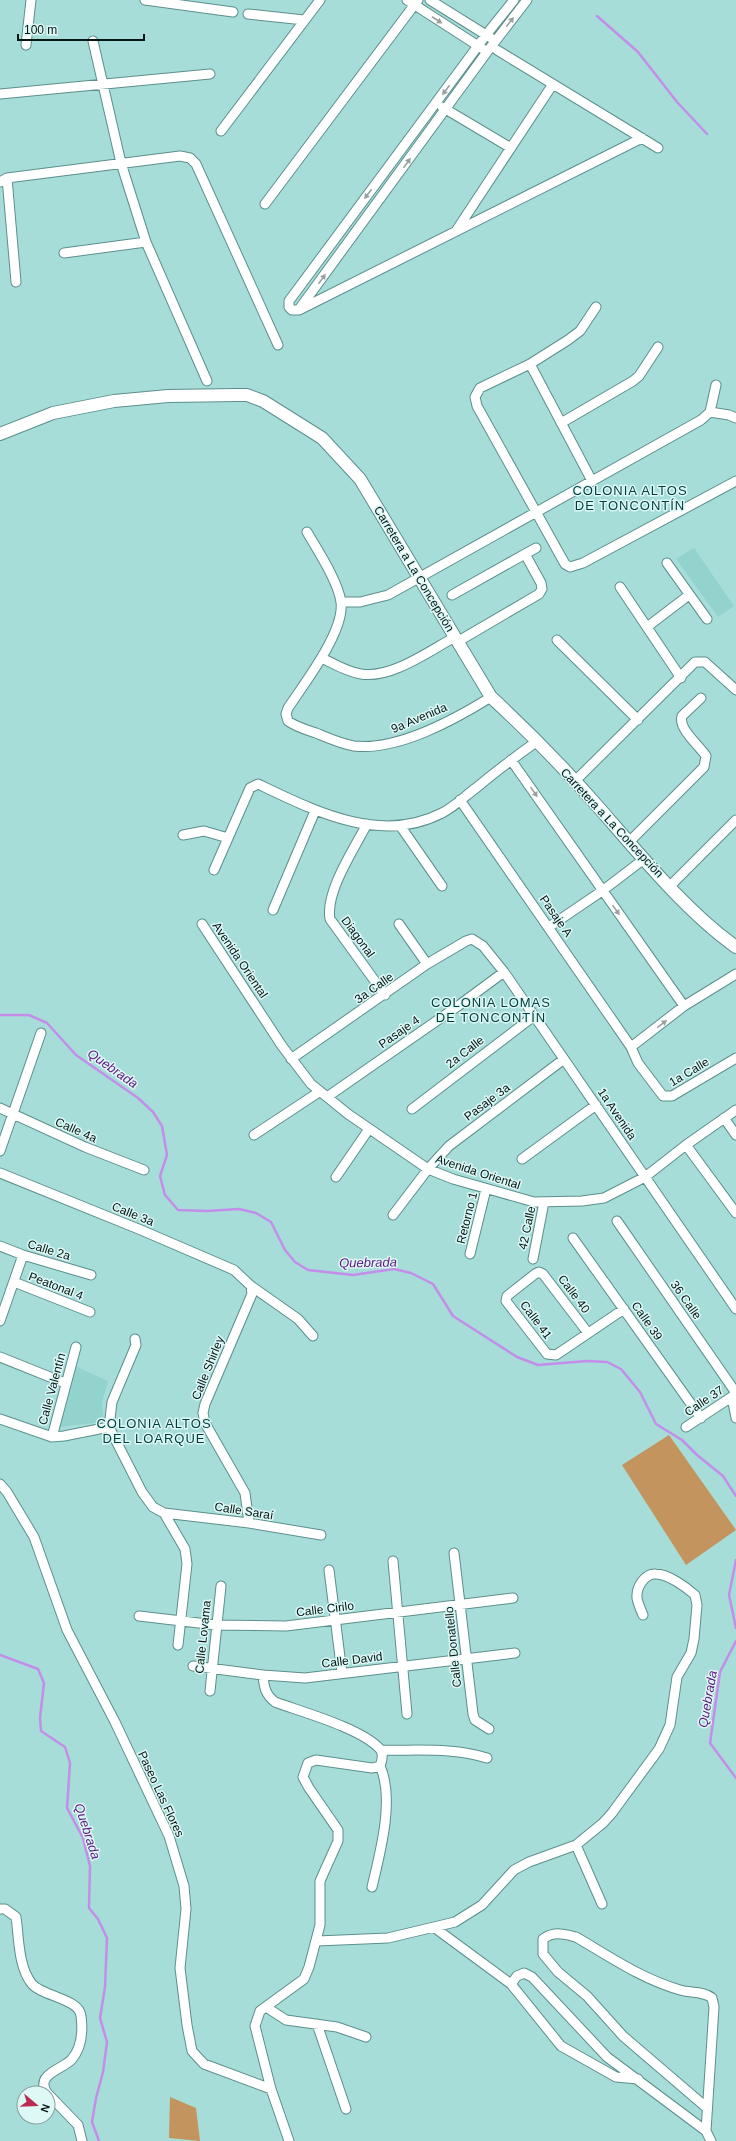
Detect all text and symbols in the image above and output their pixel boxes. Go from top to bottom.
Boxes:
scale bar [18,16,144,42]
one-way arrow [431,16,443,23]
one-way arrow [506,17,514,28]
text: 100 m [24,23,57,37]
one-way arrow [442,84,450,95]
one-way arrow [403,157,411,168]
one-way arrow [364,189,372,199]
one-way arrow [318,273,326,284]
district label: COLONIA ALTOS DE TONCONTÍN [572,483,688,513]
street label: Carretera a La Concepción [371,504,457,634]
street label: 9a Avenida [389,700,449,736]
street label: Carretera a La Concepción [558,766,666,880]
one-way arrow [530,786,537,798]
street label: Pasaje A [537,893,575,939]
one-way arrow [612,905,620,915]
street label: Diagonal [338,914,378,960]
street label: Avenida Oriental [209,919,271,1001]
street label: 3a Calle [352,969,396,1006]
district label: COLONIA LOMAS DE TONCONTÍN [431,995,551,1025]
street label: Pasaje 4 [376,1013,422,1051]
one-way arrow [657,1020,667,1028]
street label: 2a Calle [443,1033,487,1071]
water label: Quebrada [85,1046,141,1091]
street label: 1a Calle [667,1054,712,1089]
street label: Pasaje 3a [461,1080,513,1124]
street label: 1a Avenida [595,1086,640,1143]
street label: Calle 4a [53,1115,99,1145]
street label: Avenida Oriental [434,1152,522,1192]
street label: Retorno 1 [454,1190,480,1245]
street label: Calle 3a [110,1199,156,1229]
street label: 42 Calle [516,1205,538,1251]
street label: Calle 2a [26,1237,72,1263]
water label: Quebrada [339,1254,397,1271]
street label: Peatonal 4 [27,1269,86,1303]
street label: Calle 40 [555,1272,593,1316]
street label: 36 Calle [668,1278,705,1322]
street label: Calle 41 [517,1298,555,1342]
street label: Calle 39 [629,1299,666,1343]
street label: Calle Shirley [189,1334,227,1402]
street label: Calle Valentín [36,1352,68,1426]
street label: Calle 37 [682,1383,726,1419]
district label: COLONIA ALTOS DEL LOARQUE [96,1416,212,1446]
street label: Calle Saraí [214,1499,275,1523]
street label: Calle Cirilo [295,1598,355,1619]
street label: Calle Lovama [192,1599,214,1674]
street label: Calle Donatello [442,1605,464,1688]
street label: Calle David [321,1649,383,1671]
water label: Quebrada [695,1669,720,1729]
street label: Paseo Las Flores [135,1749,187,1839]
water label: Quebrada [71,1801,104,1861]
north arrow [16,2085,56,2125]
text: N [38,2103,52,2114]

